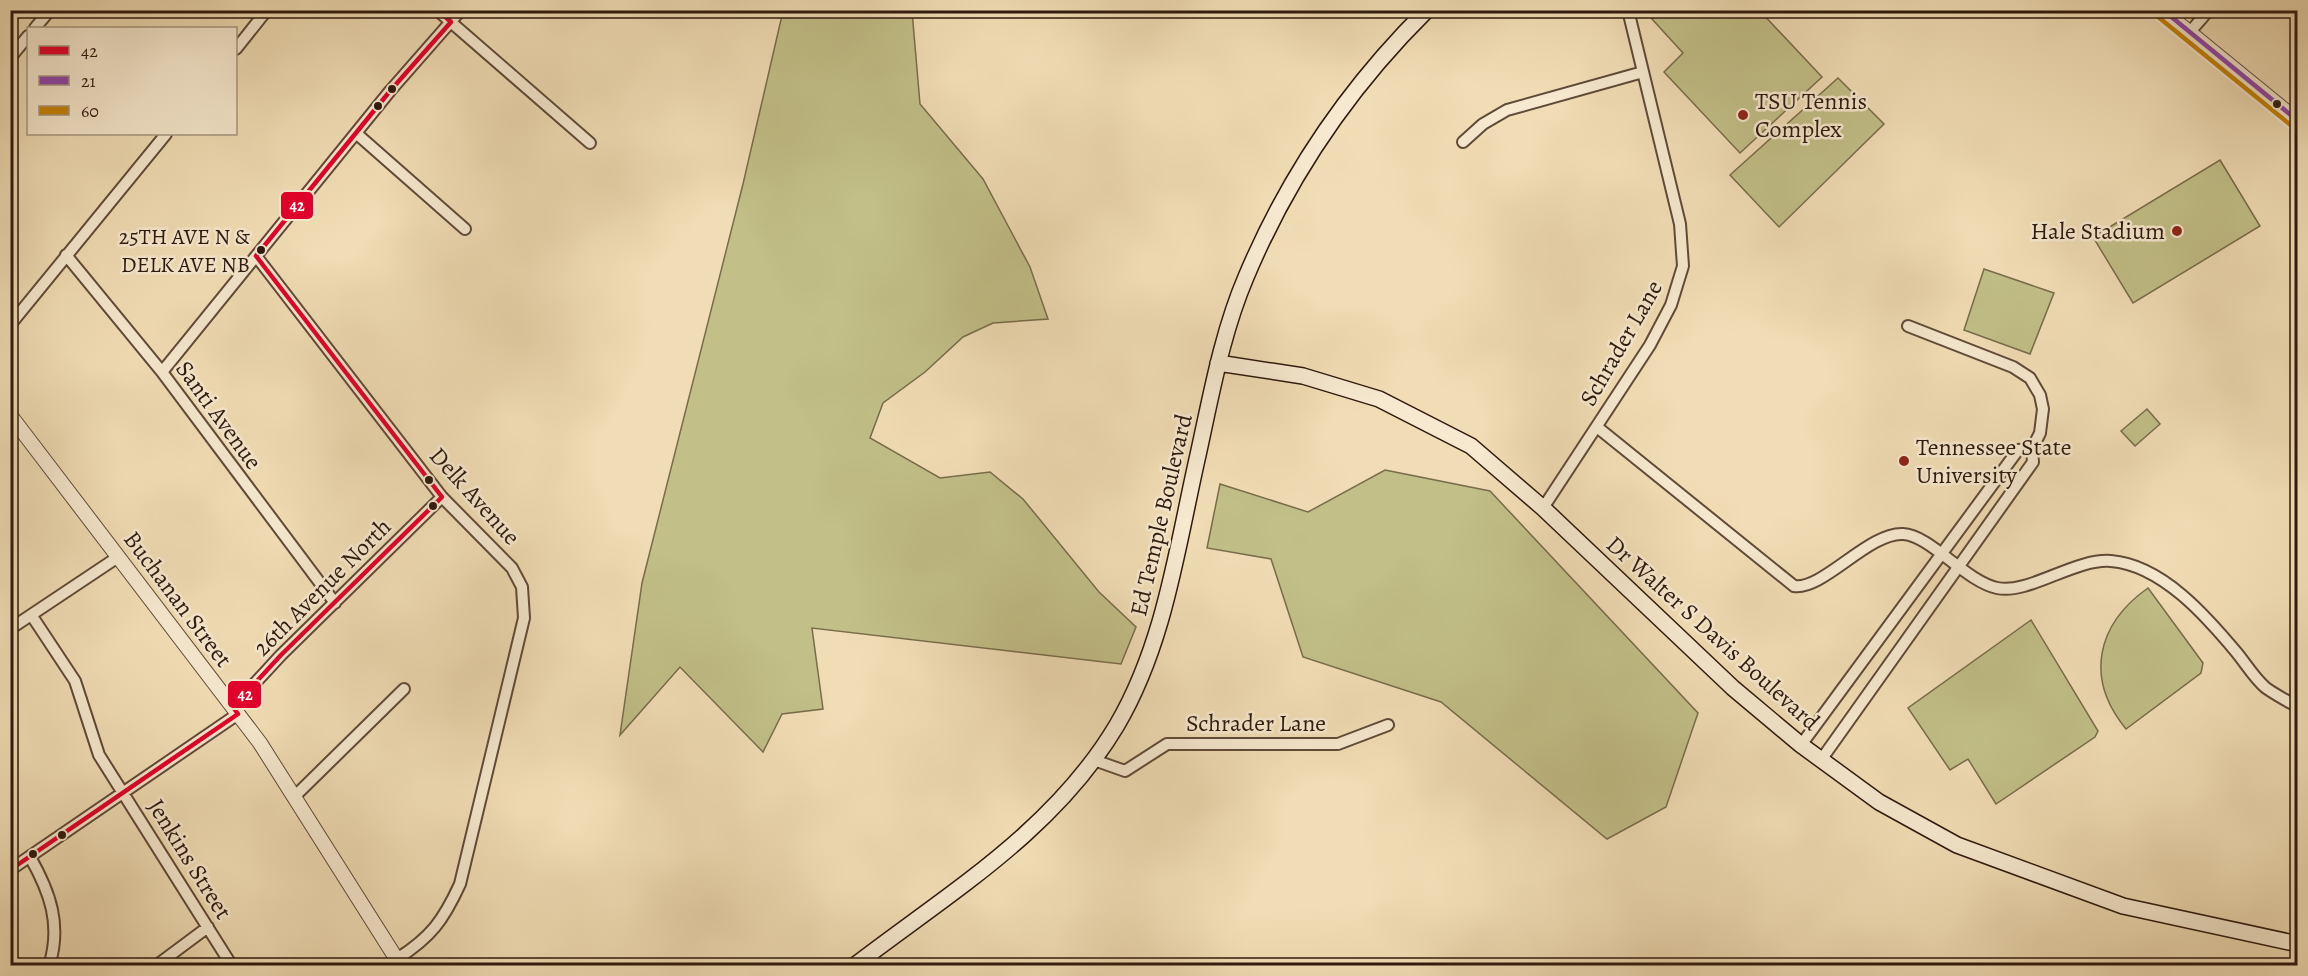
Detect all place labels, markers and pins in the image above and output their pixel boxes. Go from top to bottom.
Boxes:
unlabelled marker [386,83,398,95]
place label: TSU Tennis Complex [1755,85,1867,145]
unlabelled marker [2271,98,2283,110]
unlabelled marker [372,100,384,112]
marker: TSU Tennis Complex [1736,108,1750,122]
place label: Hale Stadium [2030,215,2165,247]
place label: 25TH AVE N & DELK AVE NB [119,222,251,280]
marker: Hale Stadium [2170,224,2184,238]
marker: 25TH AVE N & DELK AVE NB [255,244,267,256]
place label: Tennessee State University [1916,431,2072,491]
marker: Tennessee State University [1897,454,1911,468]
unlabelled marker [423,474,435,486]
unlabelled marker [427,500,439,512]
unlabelled marker [56,829,68,841]
unlabelled marker [27,848,39,860]

